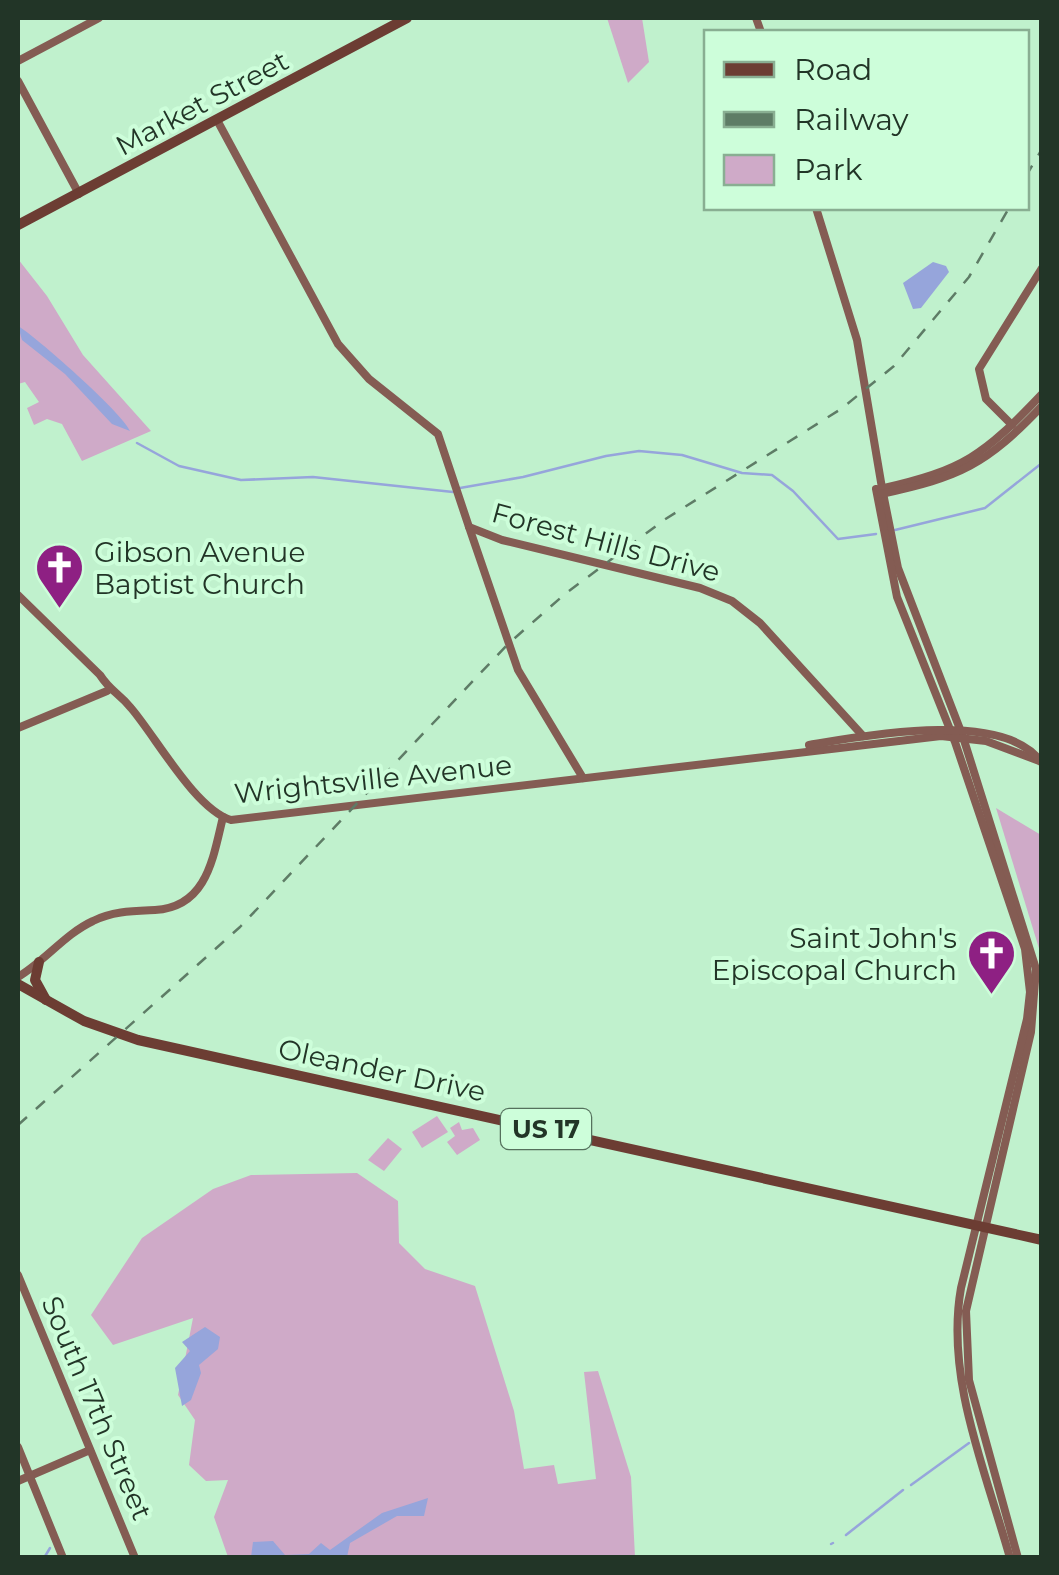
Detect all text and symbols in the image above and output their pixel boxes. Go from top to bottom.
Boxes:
legend [704,30,1029,210]
street label: Market Street [110,43,294,163]
text: Road [794,51,872,88]
text: Railway [794,101,909,138]
text: Park [794,151,863,188]
street label: Forest Hills Drive [488,495,724,589]
place label: Gibson Avenue Baptist Church [94,535,305,601]
church icon: Gibson Avenue Baptist Church [33,542,85,610]
street label: Wrightsville Avenue [232,747,514,811]
place label: Saint John's Episcopal Church [712,921,957,987]
church icon: Saint John's Episcopal Church [966,928,1018,996]
street label: Oleander Drive [275,1031,489,1109]
road number: US 17 [501,1109,591,1149]
street label: South 17th Street [35,1291,159,1525]

